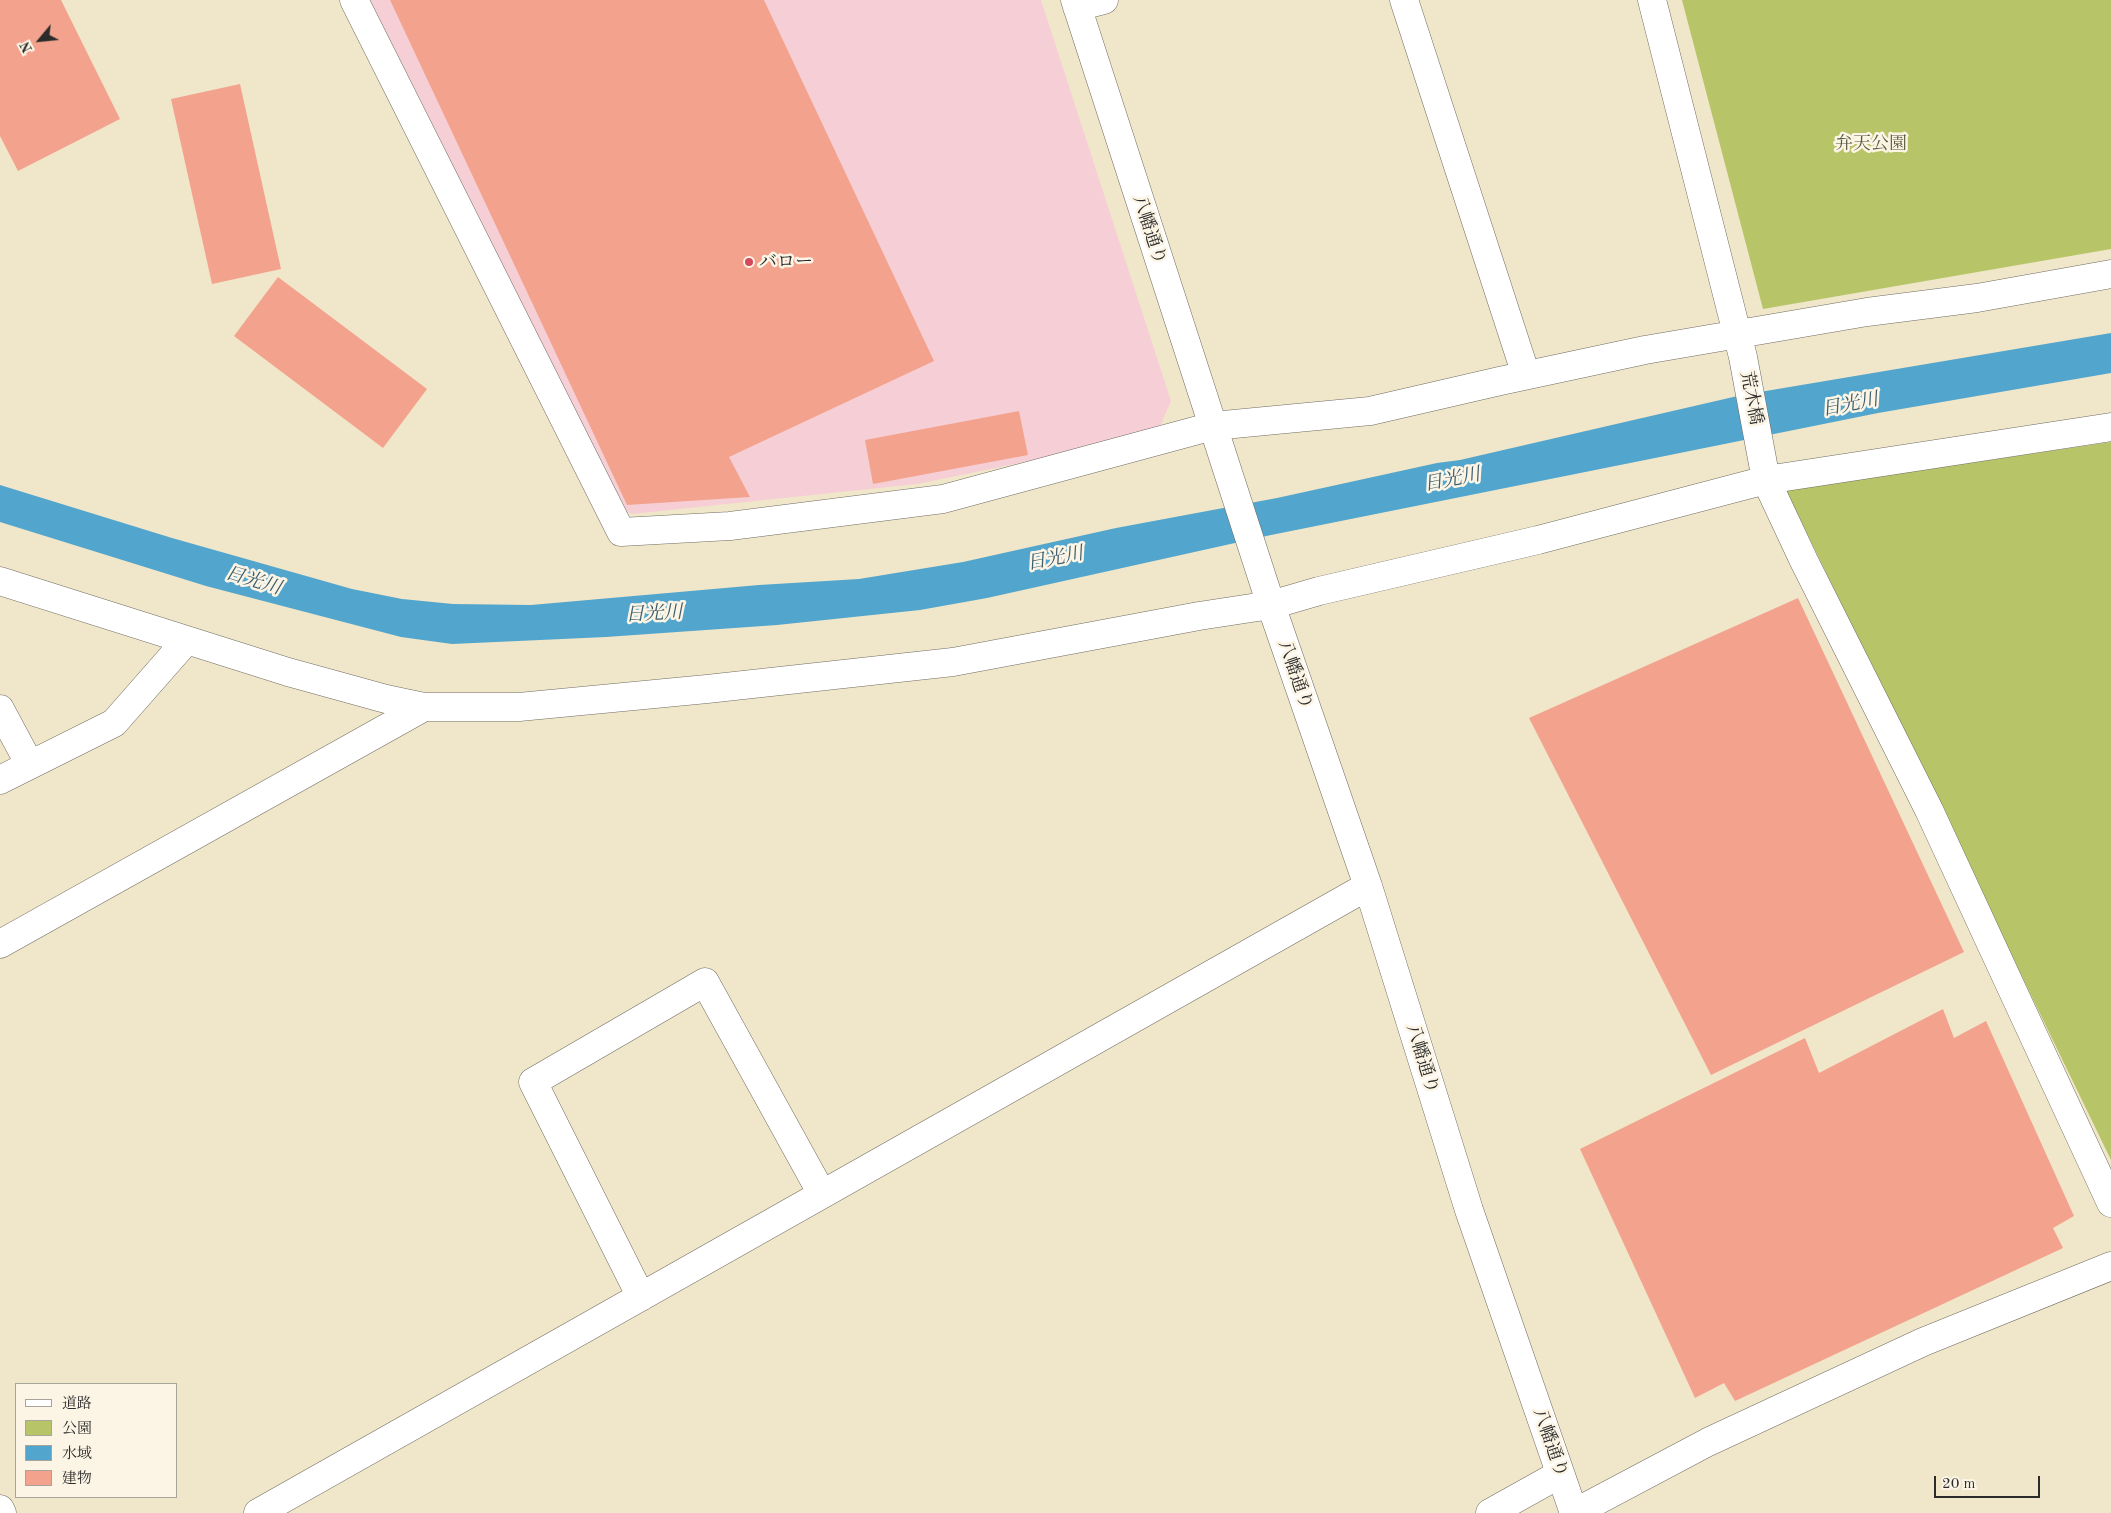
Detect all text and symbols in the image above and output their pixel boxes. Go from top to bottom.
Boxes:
north arrow [15,15,65,65]
text: N [18,39,35,55]
park label: 弁天公園 [1835,133,1907,155]
street label: 八幡通り [1128,192,1170,268]
place label: バロー [759,251,813,273]
marker: バロー [743,256,755,268]
street label: 荒木橋 [1735,369,1767,427]
water label: 日光川 [1820,388,1880,422]
water label: 日光川 [1422,463,1482,497]
water label: 日光川 [1025,542,1085,576]
water label: 日光川 [222,562,284,600]
water label: 日光川 [625,601,683,627]
street label: 八幡通り [1273,637,1317,713]
street label: 八幡通り [1401,1021,1443,1097]
legend [15,1383,178,1498]
text: 道路 [62,1397,92,1412]
street label: 八幡通り [1528,1405,1572,1481]
text: 公園 [62,1422,92,1437]
text: 水域 [62,1447,92,1462]
scale bar [1936,1466,2042,1498]
text: 建物 [62,1472,92,1487]
text: 20 m [1942,1477,1976,1492]

